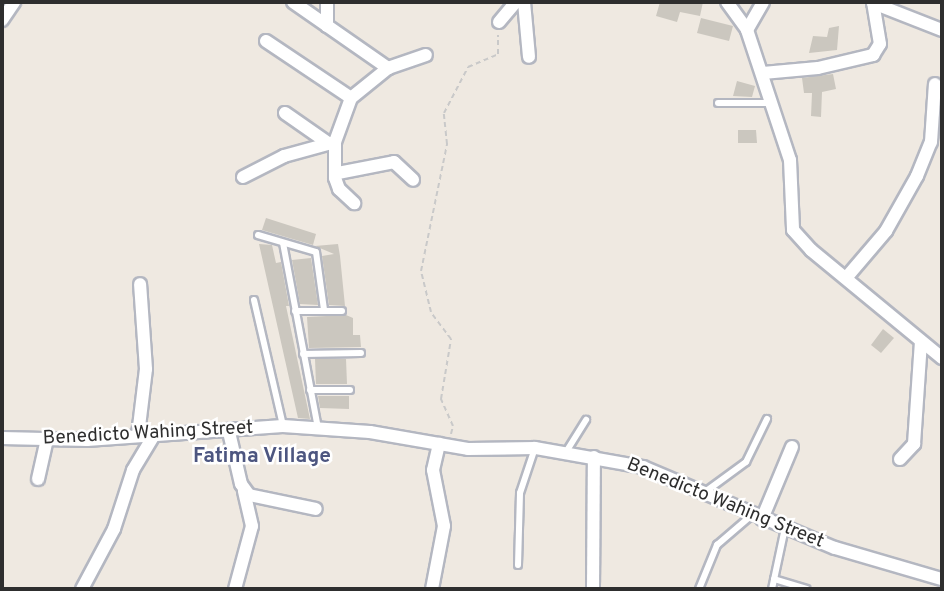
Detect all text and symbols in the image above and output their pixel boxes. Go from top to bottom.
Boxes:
street label: Benedicto Wahing Street [42,417,254,451]
district label: Fatima Village [193,444,331,470]
street label: Benedicto Wahing Street [623,454,827,554]

